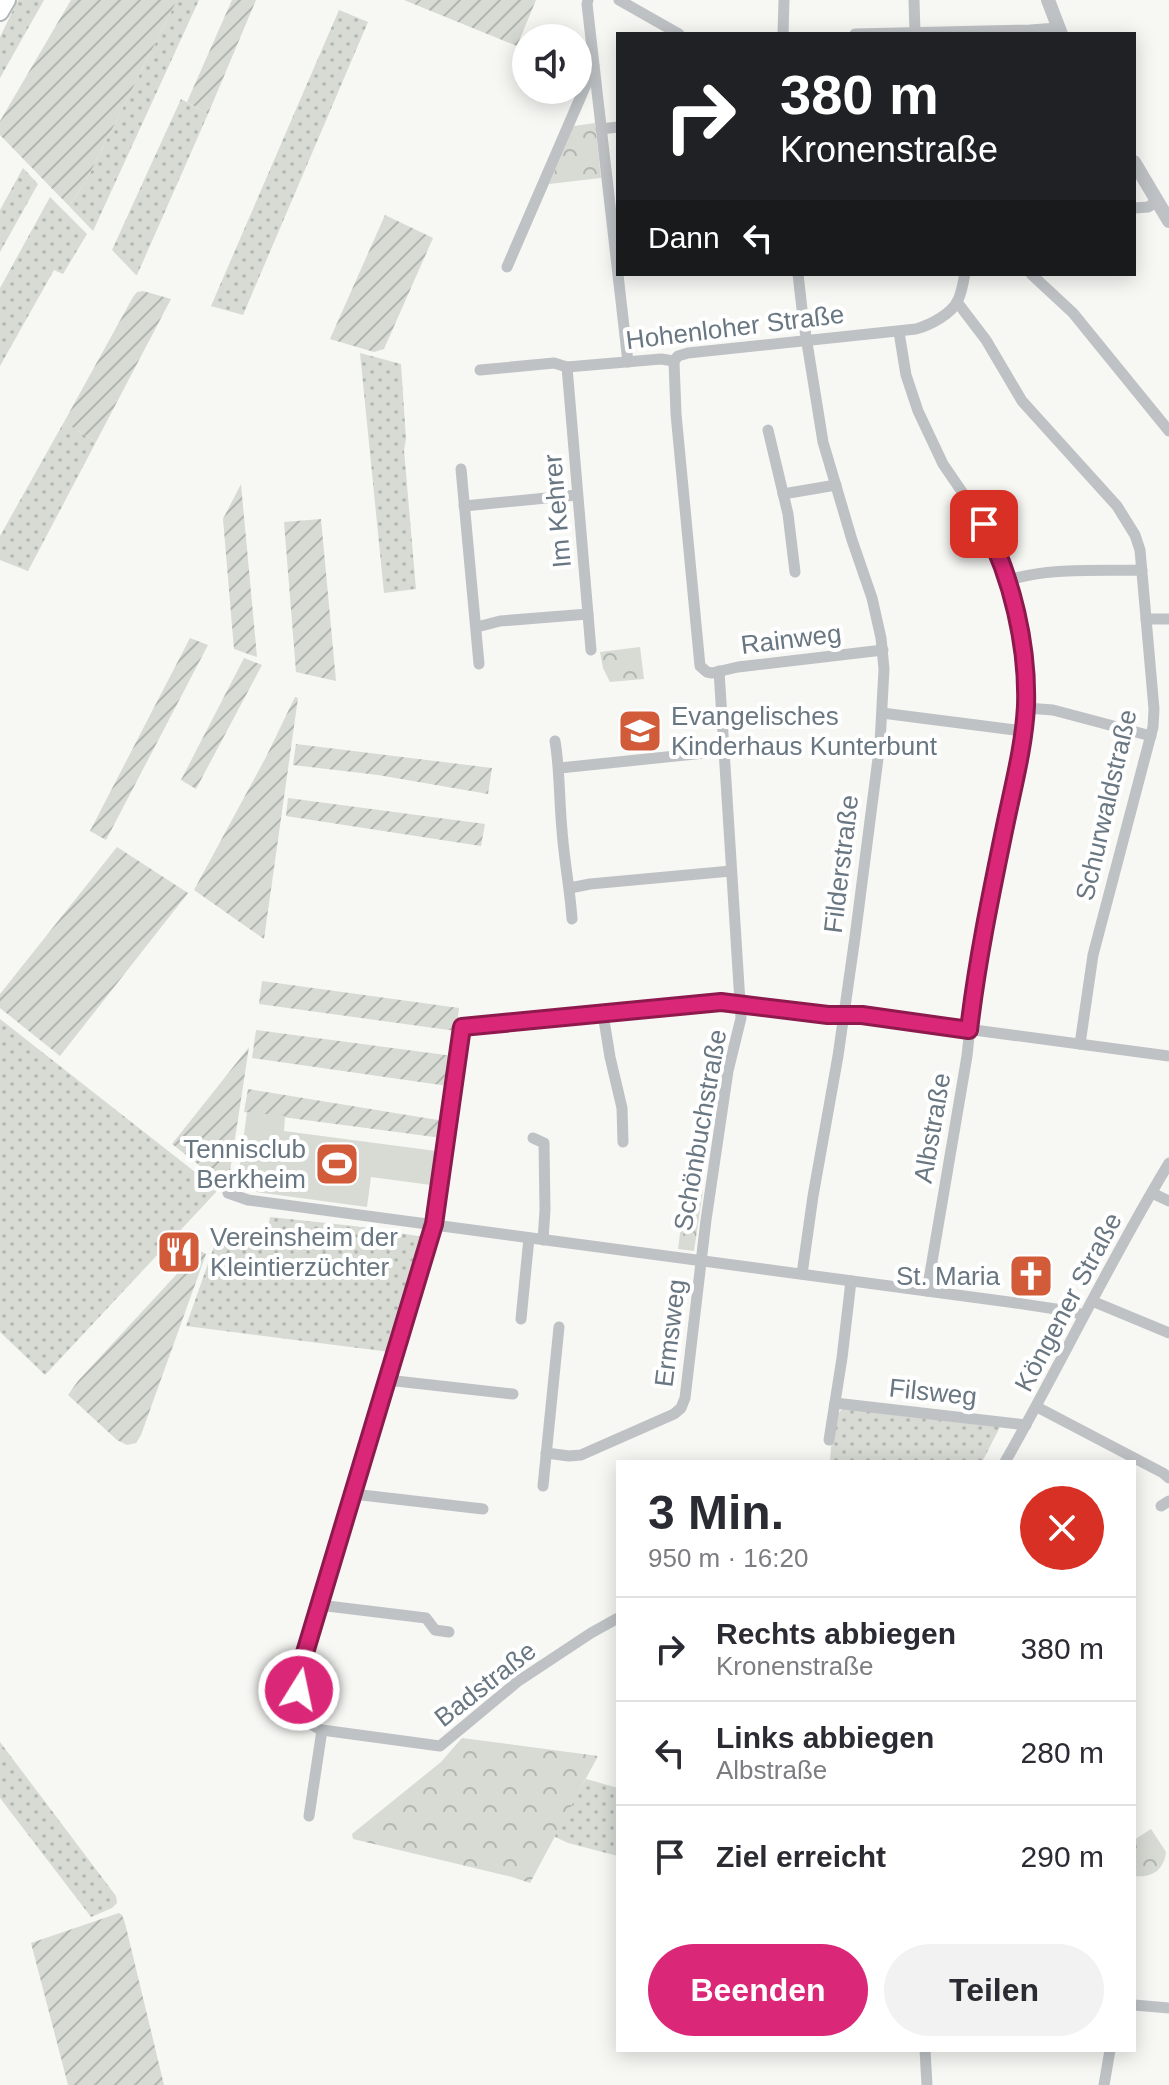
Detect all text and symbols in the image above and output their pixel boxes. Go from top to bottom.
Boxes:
map controls [512,24,592,104]
button: sound [512,24,592,104]
text: 380 m [780,63,939,126]
icon: right [648,64,752,168]
text: Kronenstraße [780,129,998,170]
icon: left [736,216,780,260]
text: Dann [648,221,720,254]
street label: Hohenloher Straße [624,299,846,355]
street label: Im Kehrer [537,453,577,569]
pin [950,490,1018,558]
icon: arrive [962,502,1006,546]
street label: Rainweg [739,618,843,660]
place label: Evangelisches Kinderhaus Kunterbunt [671,701,938,761]
school or university icon: Evangelisches Kinderhaus Kunterbunt [616,707,664,755]
street label: Schurwaldstraße [1069,707,1143,903]
street label: Filderstraße [818,793,864,935]
street label: Schönbuchstraße [668,1027,732,1233]
street label: Albstraße [908,1071,956,1185]
place label: Tennisclub Berkheim [183,1134,306,1194]
sports icon: Tennisclub Berkheim [313,1140,361,1188]
street label: Köngener Straße [1008,1208,1128,1396]
place label: Vereinsheim der Kleintierzüchter [210,1222,398,1282]
restaurant icon: Vereinsheim der Kleintierzüchter [155,1228,203,1276]
church icon: St. Maria [1007,1252,1055,1300]
place label: St. Maria [896,1261,1001,1291]
street label: Ermsweg [649,1277,691,1389]
street label: Filsweg [888,1372,978,1412]
text: 3 Min. [648,1486,784,1539]
button: close [1020,1486,1104,1570]
text: 950 m · 16:20 [648,1543,808,1573]
text: Rechts abbiegen [716,1617,956,1650]
icon: right [648,1627,692,1671]
text: 380 m [1021,1632,1104,1665]
street label: Badstraße [429,1635,541,1733]
position arrow [257,1648,341,1732]
text: Kronenstraße [716,1651,874,1681]
text: Links abbiegen [716,1721,934,1754]
icon: left [648,1731,692,1775]
text: 280 m [1021,1736,1104,1769]
text: Albstraße [716,1755,827,1785]
icon: arrive [648,1835,692,1879]
text: Ziel erreicht [716,1840,886,1873]
text: 290 m [1021,1840,1104,1873]
button: Beenden [648,1944,868,2036]
button: Teilen [884,1944,1104,2036]

